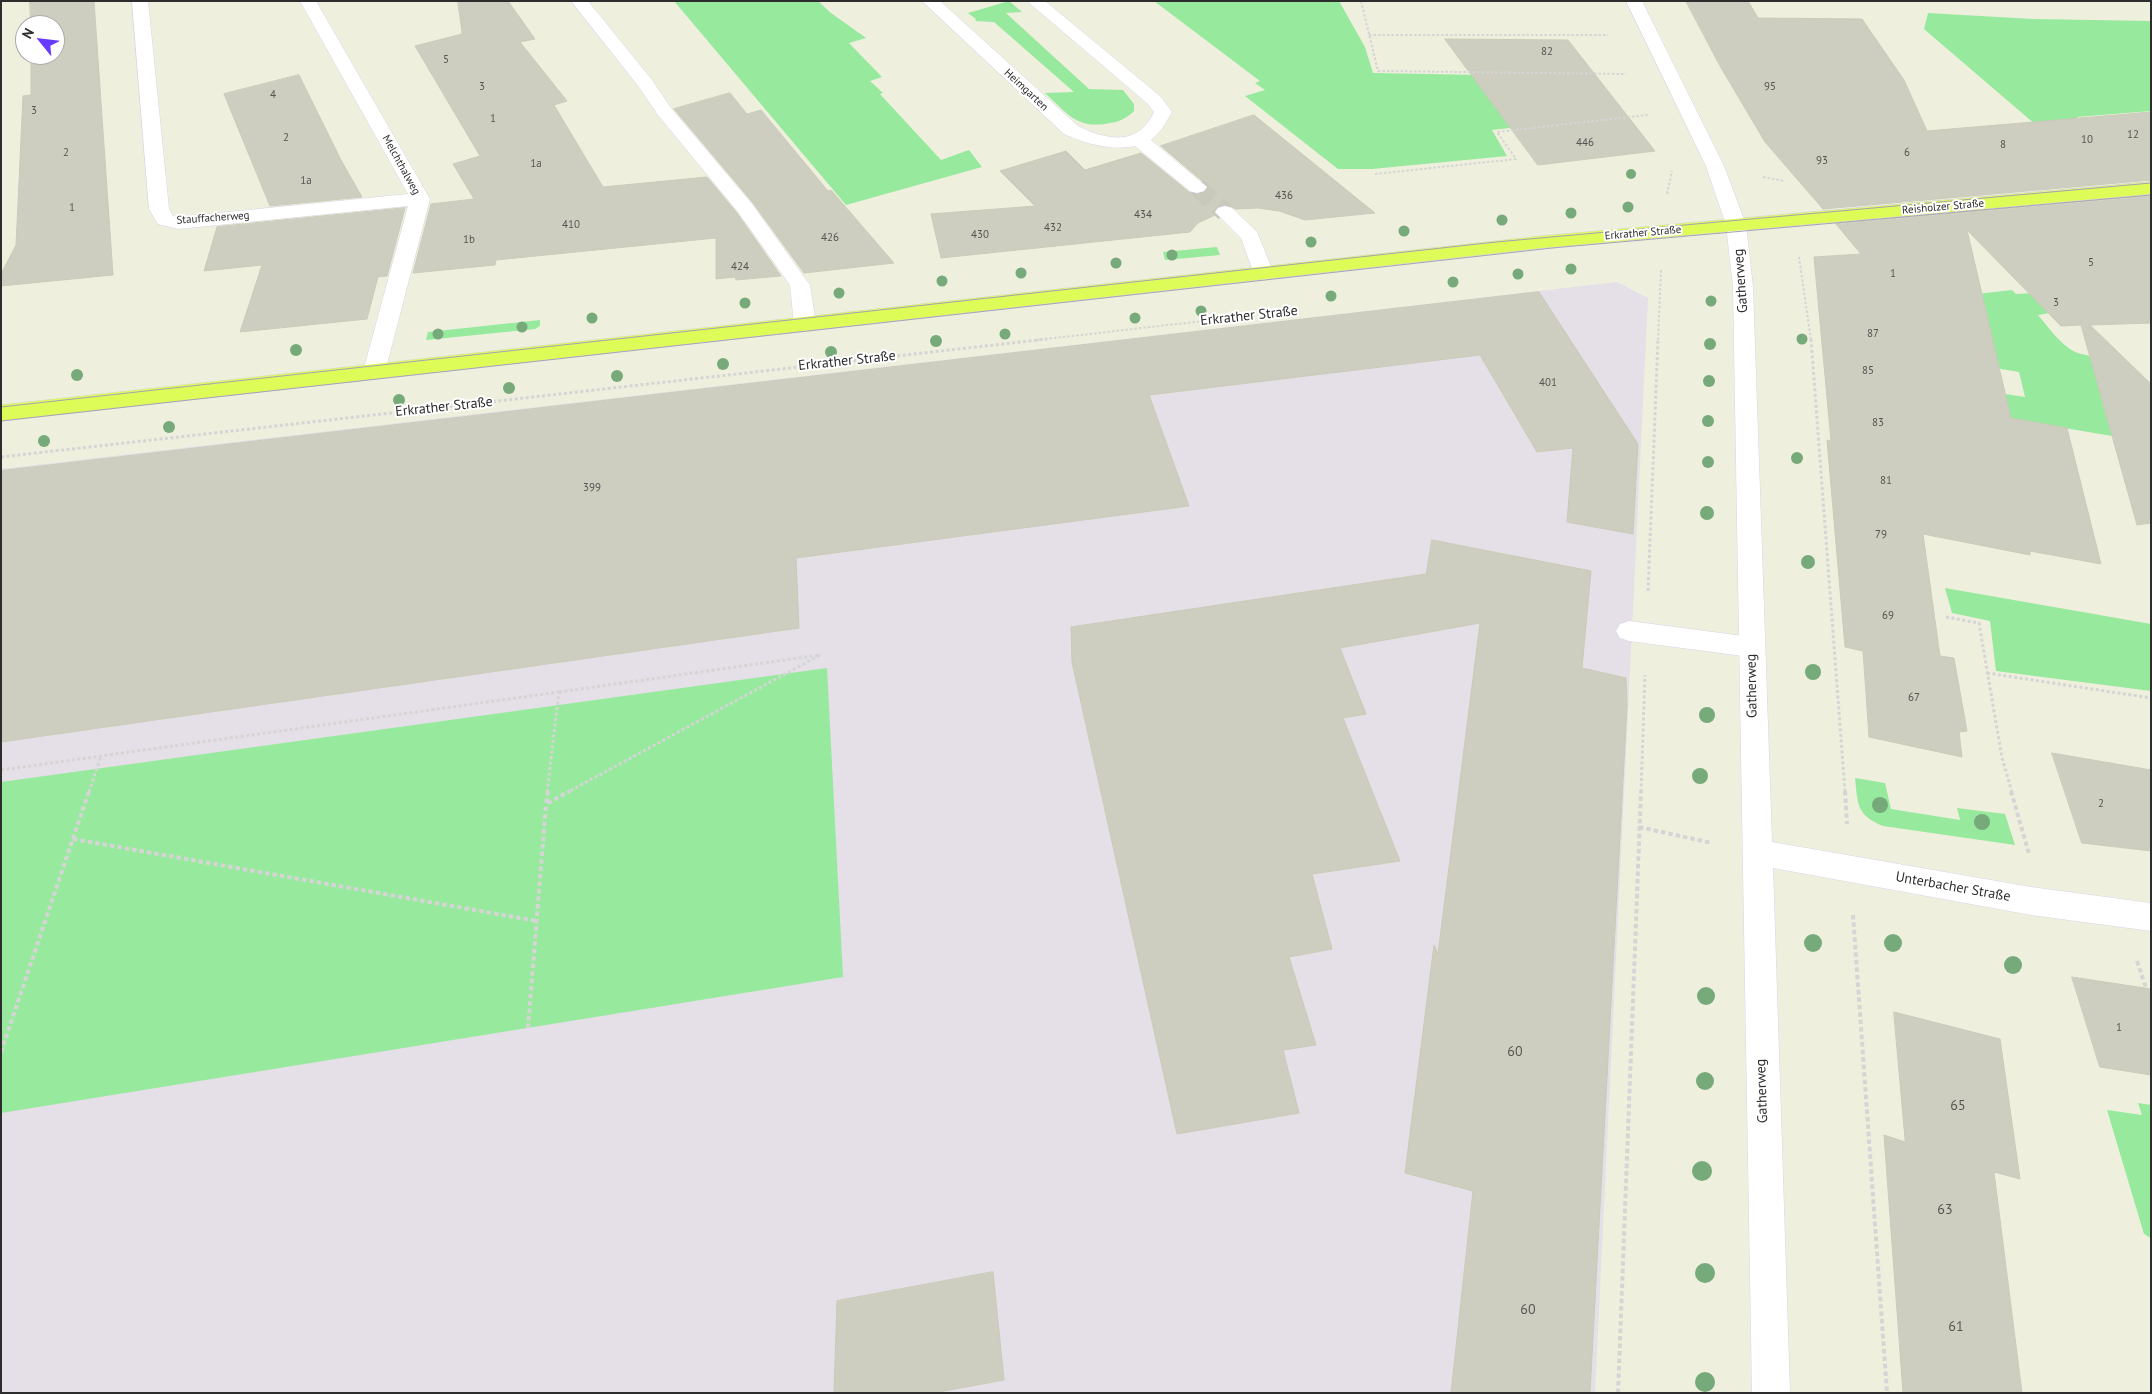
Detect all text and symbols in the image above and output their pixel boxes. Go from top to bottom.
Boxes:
north arrow [15,15,65,65]
text: N [18,25,38,42]
house number: 82 [1541,45,1553,59]
house number: 5 [443,53,449,67]
street label: Heimgarten [1001,66,1051,114]
house number: 3 [479,80,485,94]
house number: 95 [1764,80,1776,94]
house number: 4 [270,88,276,102]
house number: 3 [31,104,37,118]
house number: 1 [490,112,496,126]
house number: 12 [2127,128,2139,142]
house number: 2 [283,131,289,145]
street label: Melchthalweg [379,133,423,197]
house number: 10 [2081,133,2093,147]
house number: 446 [1576,136,1594,150]
house number: 8 [2000,138,2006,152]
house number: 2 [63,146,69,160]
house number: 6 [1904,146,1910,160]
house number: 93 [1816,154,1828,168]
house number: 1a [530,157,542,171]
house number: 1a [300,174,312,188]
house number: 436 [1275,189,1293,203]
street label: Reisholzer Straße [1901,197,1985,217]
house number: 1 [69,201,75,215]
house number: 434 [1134,208,1152,222]
street label: Stauffacherweg [176,209,250,227]
house number: 410 [562,218,580,232]
house number: 432 [1044,221,1062,235]
street label: Erkrather Straße [1604,223,1682,243]
house number: 430 [971,228,989,242]
house number: 426 [821,231,839,245]
house number: 1b [463,233,475,247]
street label: Gatherweg [1730,248,1752,314]
house number: 5 [2088,256,2094,270]
house number: 424 [731,260,749,274]
house number: 1 [1890,267,1896,281]
house number: 3 [2053,296,2059,310]
street label: Erkrather Straße [1199,303,1299,329]
house number: 87 [1867,327,1879,341]
street label: Erkrather Straße [797,348,897,374]
house number: 85 [1862,364,1874,378]
house number: 401 [1539,376,1557,390]
street label: Erkrather Straße [394,394,494,420]
house number: 83 [1872,416,1884,430]
house number: 81 [1880,474,1892,488]
house number: 399 [583,481,601,495]
house number: 79 [1875,528,1887,542]
house number: 69 [1882,609,1894,623]
street label: Gatherweg [1743,654,1761,718]
house number: 67 [1908,691,1920,705]
house number: 2 [2098,797,2104,811]
street label: Unterbacher Straße [1894,869,2012,905]
house number: 1 [2116,1021,2122,1035]
house number: 60 [1507,1044,1523,1060]
street label: Gatherweg [1752,1059,1772,1123]
house number: 65 [1950,1098,1966,1114]
house number: 63 [1937,1202,1953,1218]
house number: 60 [1520,1302,1536,1318]
house number: 61 [1948,1319,1964,1335]

